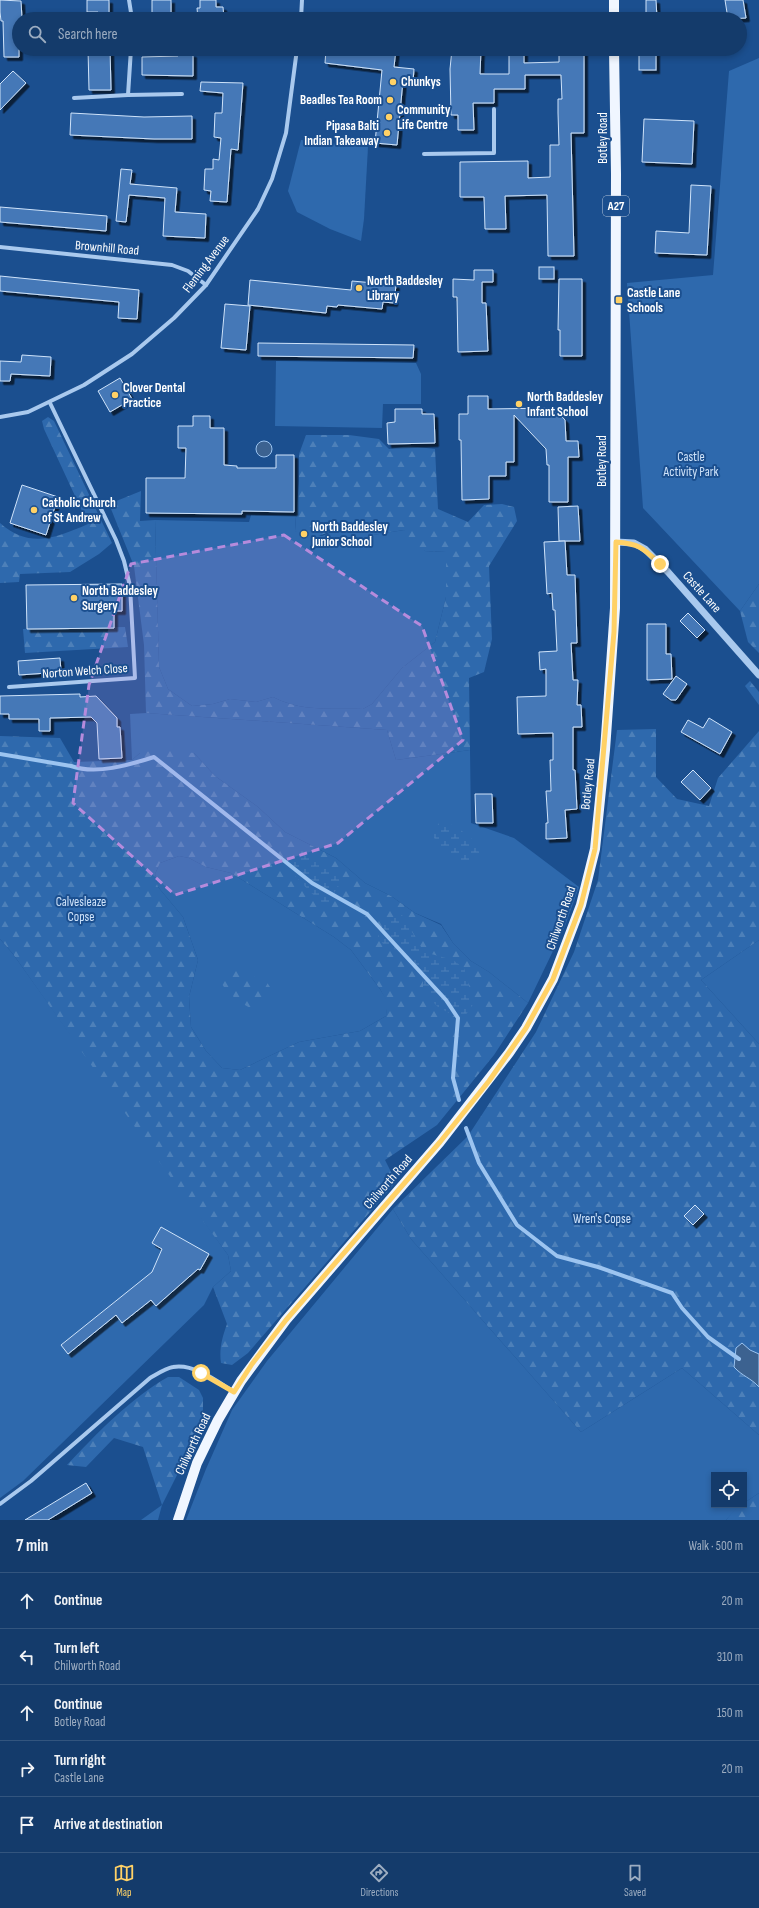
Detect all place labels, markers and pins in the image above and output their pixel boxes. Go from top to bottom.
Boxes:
place label: Chunkys [401,74,441,90]
marker: Chunkys [388,77,398,87]
place label: Beadles Tea Room [300,92,382,108]
marker: Beadles Tea Room [385,95,395,105]
place label: Community Life Centre [397,102,451,133]
marker: Community Life Centre [384,112,394,122]
place label: Pipasa Balti Indian Takeaway [304,118,380,149]
marker: Pipasa Balti Indian Takeaway [382,128,392,138]
place label: North Baddesley Library [367,273,443,304]
marker: North Baddesley Library [354,283,364,293]
place label: Castle Lane Schools [627,285,681,316]
marker: Castle Lane Schools [614,295,624,305]
place label: Clover Dental Practice [123,380,186,411]
place label: North Baddesley Infant School [527,389,603,420]
marker: Clover Dental Practice [110,390,120,400]
marker: North Baddesley Infant School [514,399,524,409]
place label: Catholic Church of St Andrew [42,495,116,526]
marker: Catholic Church of St Andrew [29,505,39,515]
place label: North Baddesley Junior School [311,519,388,550]
marker: North Baddesley Junior School [299,529,309,539]
place label: North Baddesley Surgery [82,583,158,614]
marker: North Baddesley Surgery [69,593,79,603]

